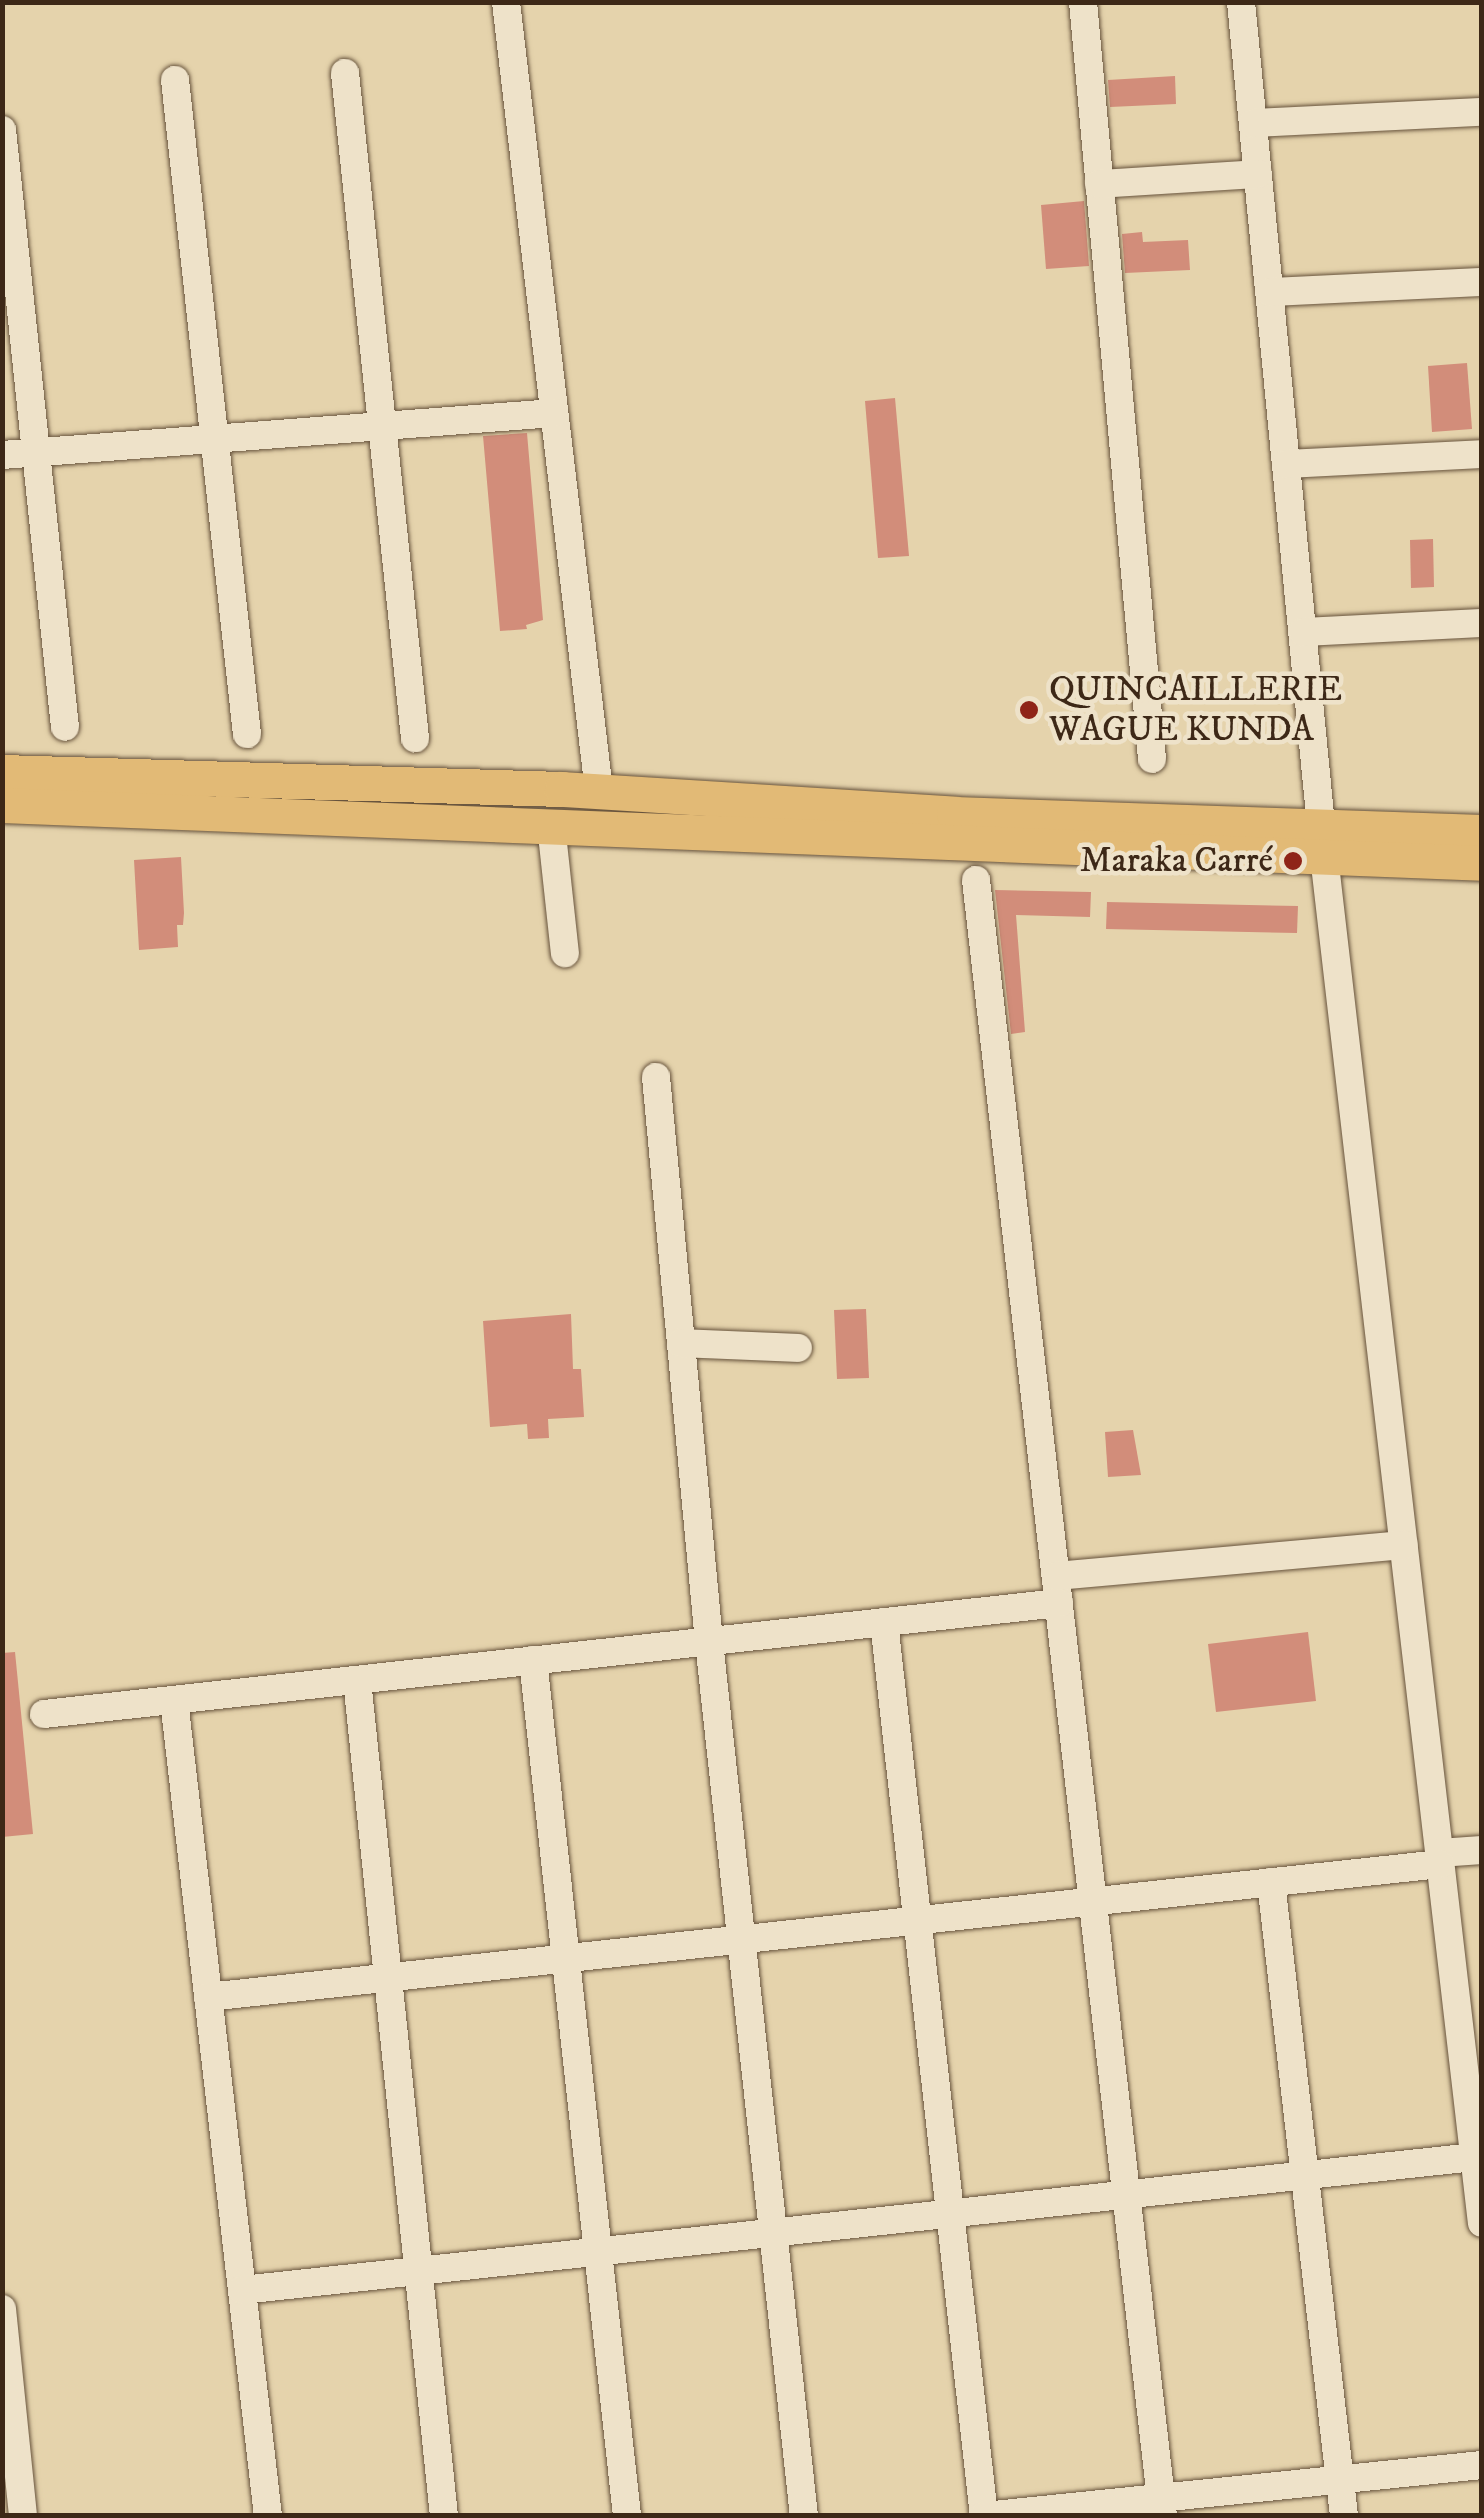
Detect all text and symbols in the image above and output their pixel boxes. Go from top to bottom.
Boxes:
place label: QUINCAILLERIE WAGUE KUNDA [1049,669,1342,751]
marker: QUINCAILLERIE WAGUE KUNDA [1018,699,1040,721]
place label: Maraka Carré [1080,840,1273,882]
marker: Maraka Carré [1282,850,1304,872]

